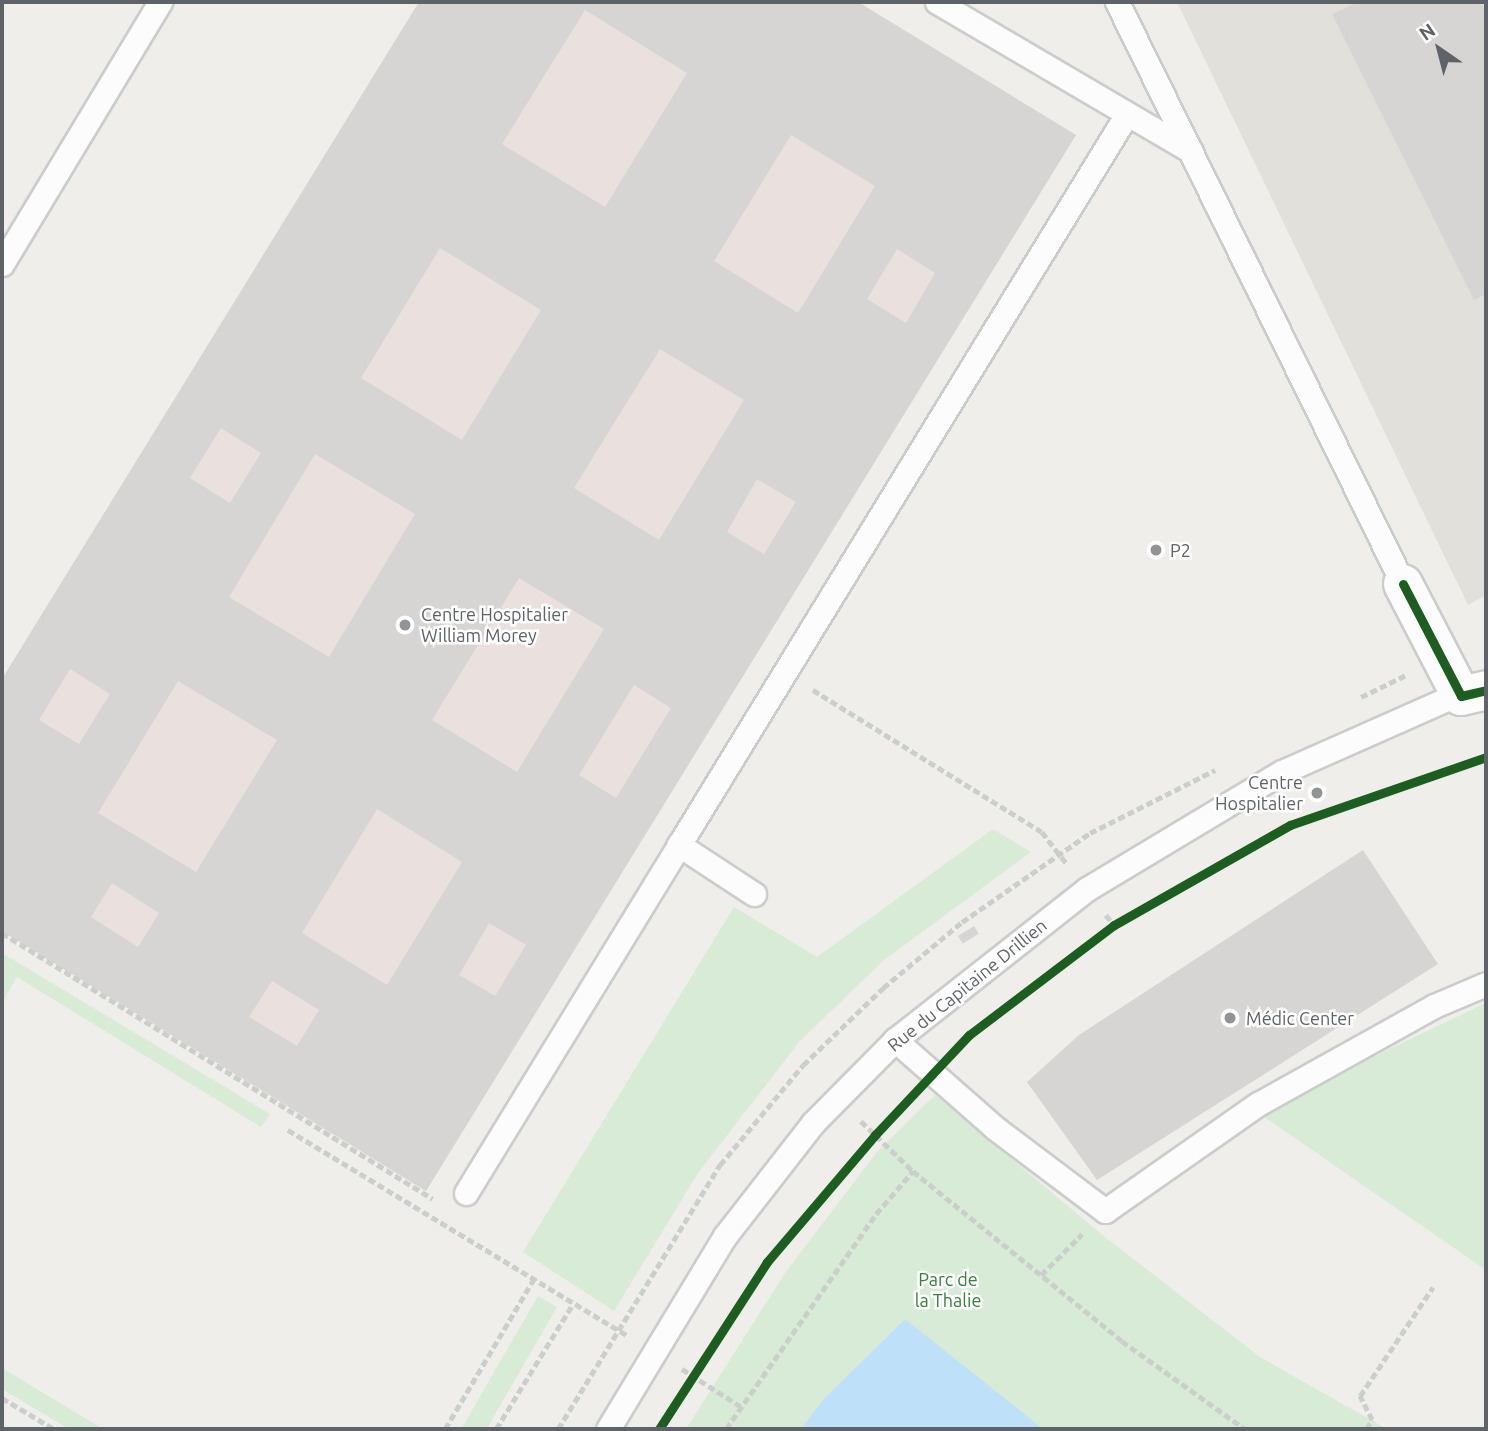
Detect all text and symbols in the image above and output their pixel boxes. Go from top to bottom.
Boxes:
north arrow [1404,14,1474,84]
text: N [1415,19,1439,45]
place label: P2 [1170,539,1191,561]
marker: P2 [1148,542,1164,558]
place label: Centre Hospitalier William Morey [421,604,568,646]
marker: Centre Hospitalier William Morey [395,615,415,635]
place label: Centre Hospitalier [1215,772,1303,814]
marker: Centre Hospitalier [1309,785,1325,801]
street label: Rue du Capitaine Drillien [883,914,1051,1056]
place label: Médic Center [1246,1007,1354,1029]
marker: Médic Center [1220,1008,1240,1028]
park label: Parc de la Thalie [915,1269,981,1312]

